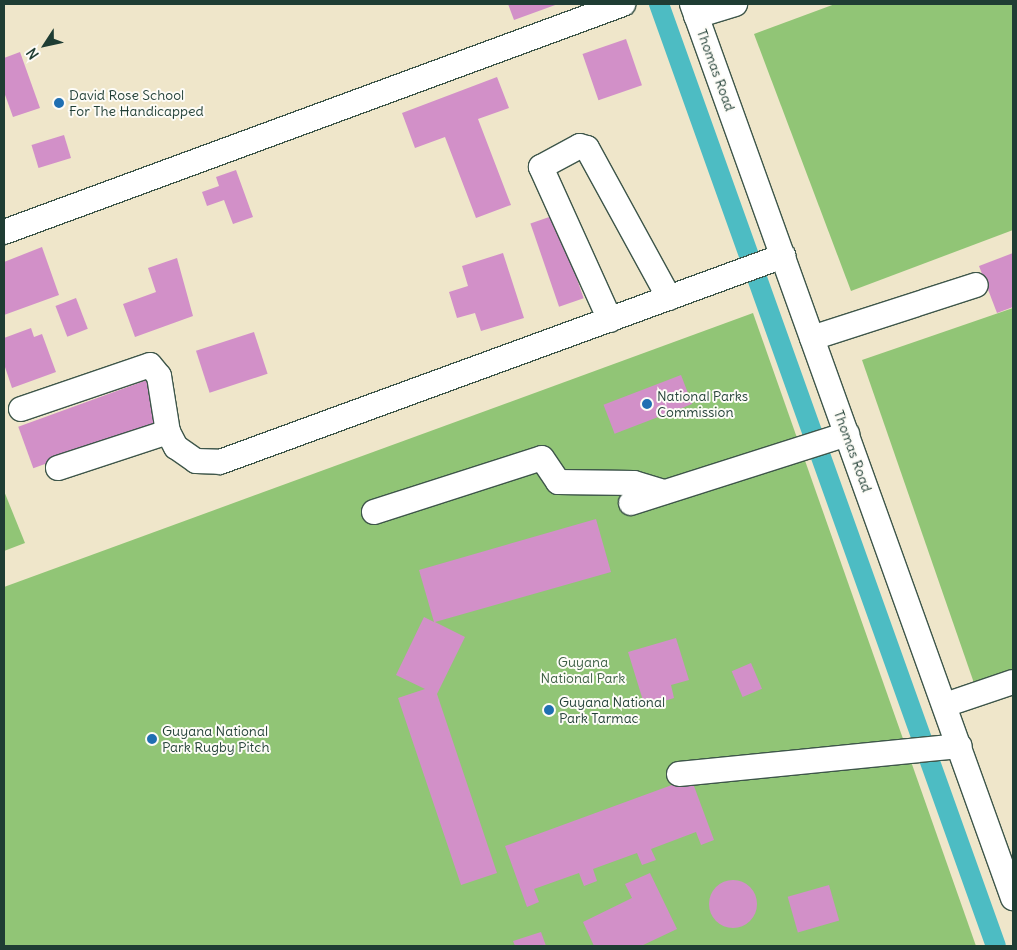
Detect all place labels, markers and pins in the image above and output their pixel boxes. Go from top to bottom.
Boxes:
place label: David Rose School For The Handicapped [69,87,204,120]
marker: David Rose School For The Handicapped [53,97,65,109]
place label: National Parks Commission [657,388,748,421]
marker: National Parks Commission [641,398,653,410]
place label: Guyana National Park Tarmac [559,694,665,726]
marker: Guyana National Park Tarmac [543,704,555,716]
place label: Guyana National Park Rugby Pitch [162,723,269,756]
marker: Guyana National Park Rugby Pitch [146,733,158,745]

